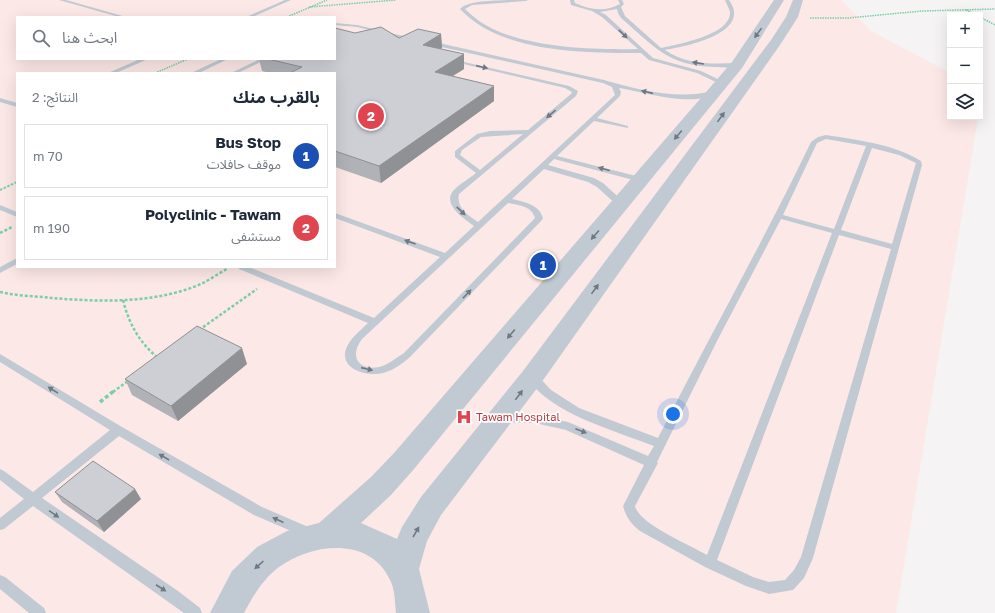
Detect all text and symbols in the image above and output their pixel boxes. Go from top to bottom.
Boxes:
map controls [947,12,983,120]
button: + [947,12,983,48]
search box [16,16,336,60]
icon: search [30,27,52,49]
text: ابحث هنا [62,28,117,46]
one-way arrow [754,28,762,38]
one-way arrow [618,29,628,38]
button: − [947,48,983,84]
one-way arrow [692,60,704,66]
one-way arrow [476,64,488,70]
button: layers [947,84,983,120]
text: بالقرب منك [233,86,320,107]
text: النتائج: 2 [32,89,78,105]
one-way arrow [641,89,653,95]
pin: 2 [358,101,384,131]
one-way arrow [545,110,556,119]
one-way arrow [717,111,726,122]
one-way arrow [674,130,683,141]
text: Bus Stop [215,133,281,151]
text: 70 m [33,148,63,164]
text: 1 [303,148,309,164]
text: موقف حافلات [207,156,281,172]
one-way arrow [597,166,609,172]
text: Polyclinic - Tawam [145,205,281,223]
one-way arrow [456,206,466,215]
text: 190 m [33,220,70,236]
text: 2 [302,220,310,236]
text: مستشفى [231,228,281,244]
one-way arrow [590,230,599,240]
one-way arrow [403,239,415,245]
pin: 1 [530,250,556,280]
one-way arrow [591,284,599,295]
one-way arrow [462,289,472,299]
one-way arrow [506,329,515,340]
one-way arrow [361,367,373,373]
one-way arrow [48,386,58,394]
one-way arrow [515,389,523,400]
your location [663,404,683,424]
hospital icon: Tawam Hospital [455,408,473,426]
place label: Tawam Hospital [476,410,560,423]
one-way arrow [575,428,587,434]
one-way arrow [158,453,170,460]
one-way arrow [49,510,59,518]
one-way arrow [272,517,283,523]
one-way arrow [412,526,419,538]
one-way arrow [254,560,263,569]
one-way arrow [156,584,166,592]

